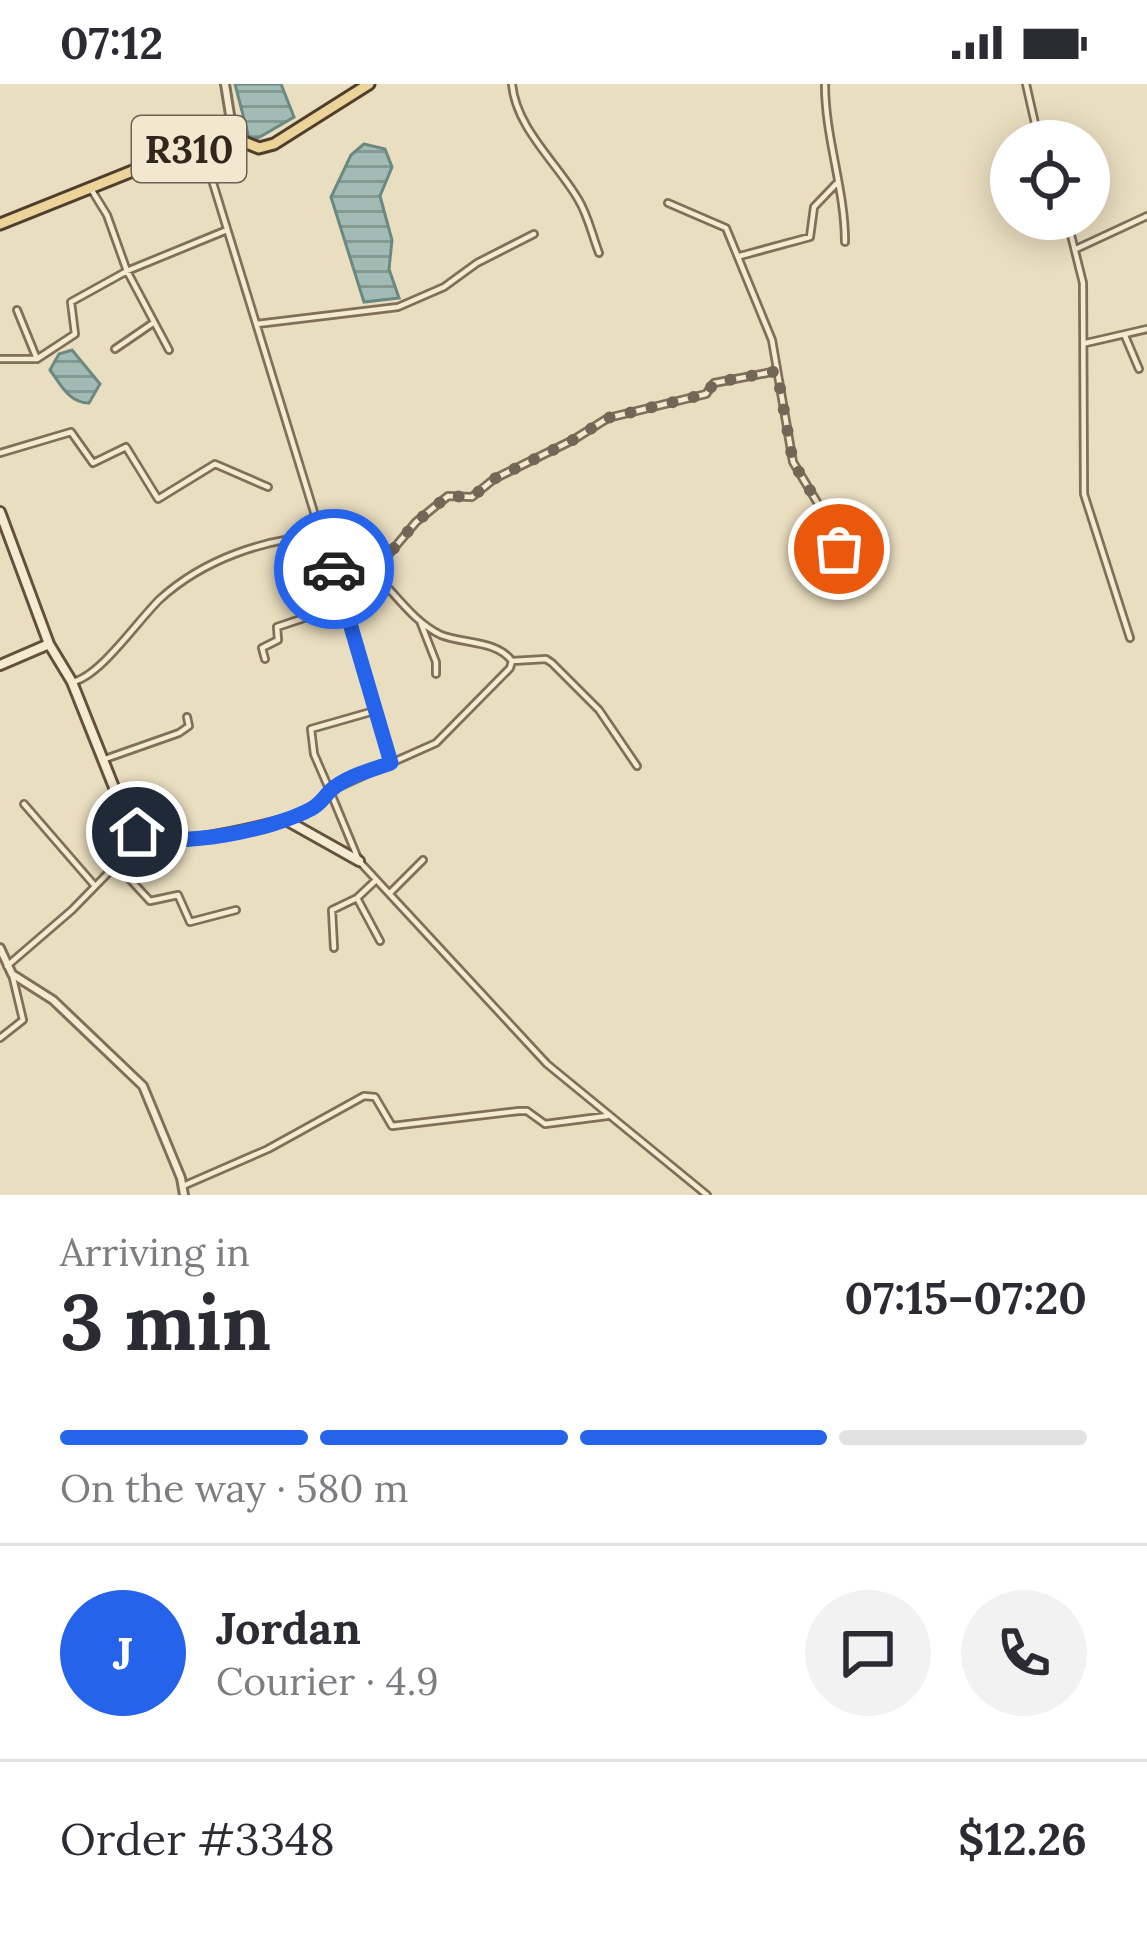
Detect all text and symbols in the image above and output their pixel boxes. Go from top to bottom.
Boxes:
text: 07:12 [60,14,163,71]
road number: R310 [132,116,246,182]
map controls [990,120,1110,240]
button: locate [990,120,1110,240]
pin [788,498,890,600]
courier [274,509,394,629]
icon: bag [806,516,872,582]
icon: car [301,536,367,602]
pin [86,781,188,883]
icon: home [104,799,170,865]
text: Arriving in [60,1227,250,1277]
text: 07:15–07:20 [845,1269,1087,1326]
text: 3 min [60,1272,271,1371]
text: On the way · 580 m [60,1463,409,1513]
button: chat [805,1590,931,1716]
button: phone [961,1590,1087,1716]
text: Jordan [216,1599,361,1656]
text: J [113,1624,133,1681]
text: Courier · 4.9 [216,1656,439,1706]
text: Order #3348 [60,1810,335,1867]
text: $12.26 [958,1810,1087,1867]

